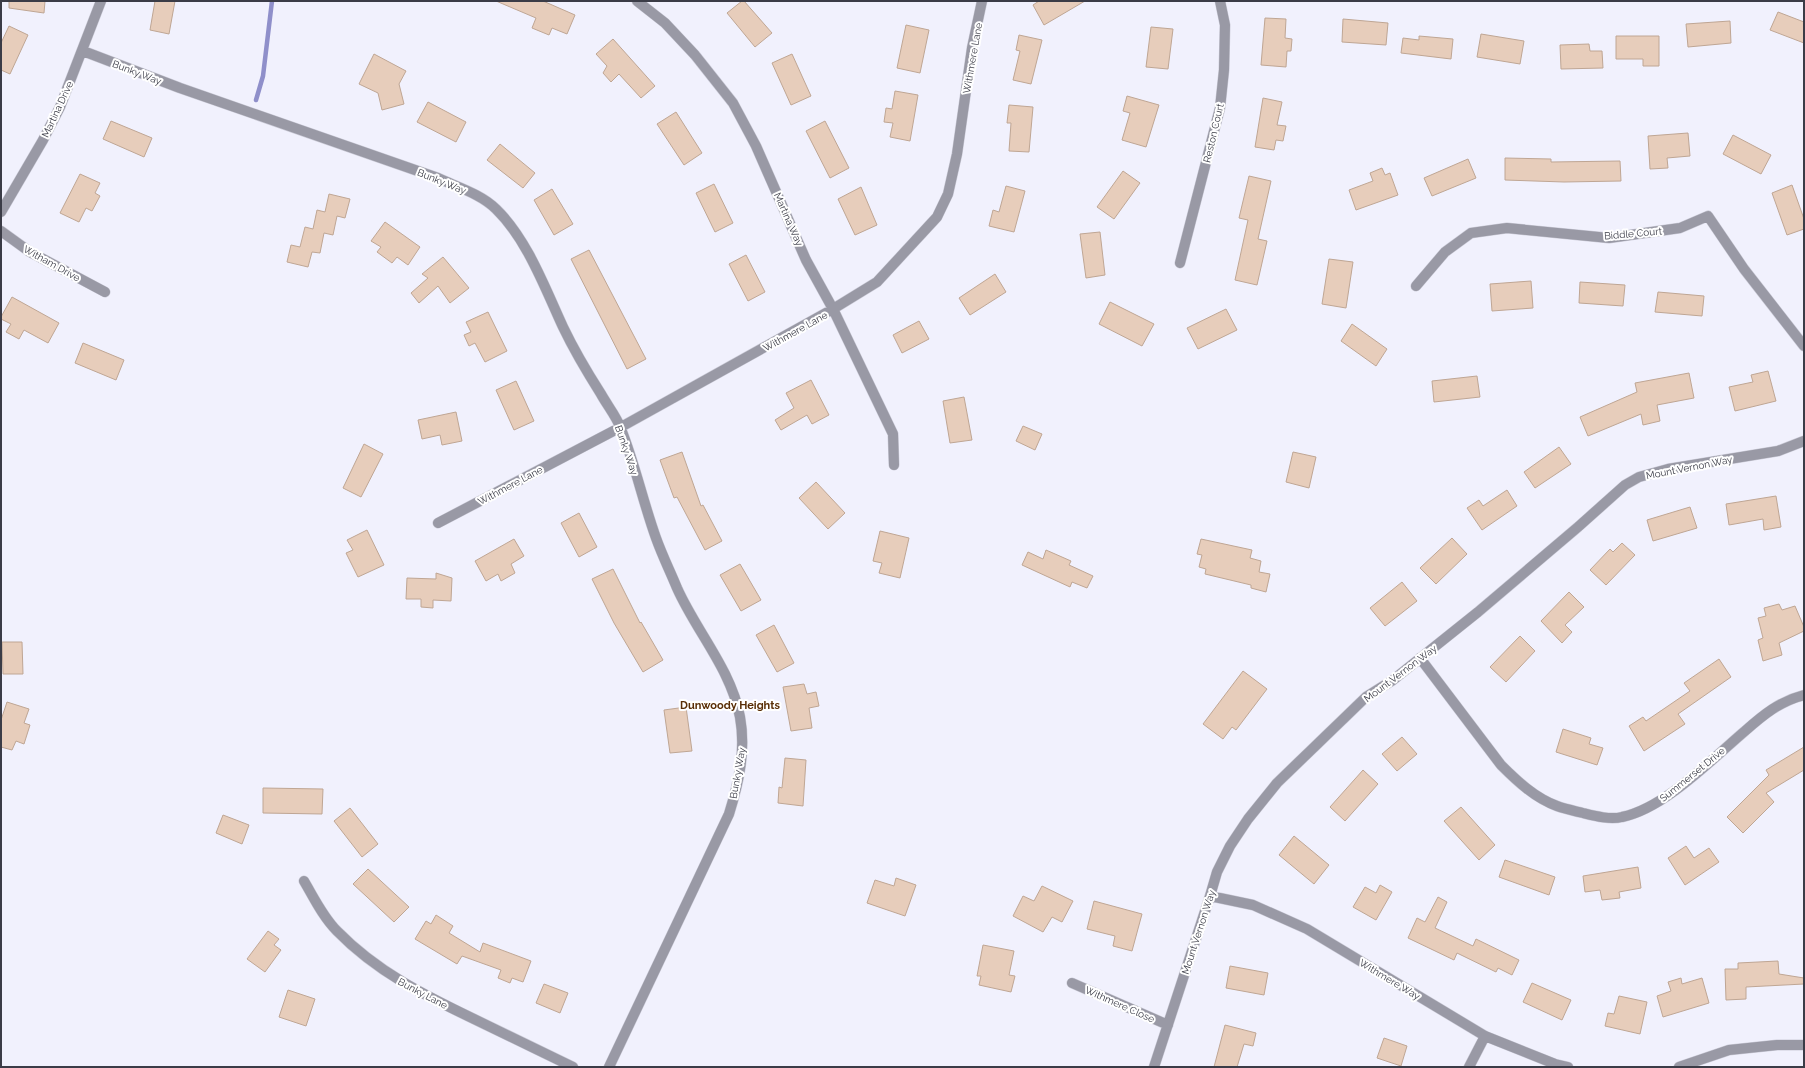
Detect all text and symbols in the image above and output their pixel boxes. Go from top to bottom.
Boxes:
street label: Withmere Lane [961,22,984,94]
street label: Bunky Way [111,58,163,87]
street label: Martina Drive [40,79,75,139]
street label: Reston Court [1201,102,1226,164]
street label: Bunky Way [416,167,468,196]
street label: Martina Way [772,191,805,248]
street label: Biddle Court [1604,225,1663,242]
street label: Witham Drive [22,243,82,284]
street label: Withmere Lane [761,309,829,354]
street label: Bunky Way [613,424,640,477]
street label: Mount Vernon Way [1645,454,1734,481]
street label: Withmere Lane [476,464,545,507]
street label: Mount Vernon Way [1362,642,1439,704]
district label: Dunwoody Heights [680,699,780,712]
street label: Summerset Drive [1658,745,1727,804]
street label: Bunky Way [728,746,747,800]
street label: Mount Vernon Way [1180,888,1217,976]
street label: Withmere Way [1357,957,1423,1002]
street label: Bunky Lane [396,976,449,1011]
street label: Withmere Close [1083,984,1156,1025]

